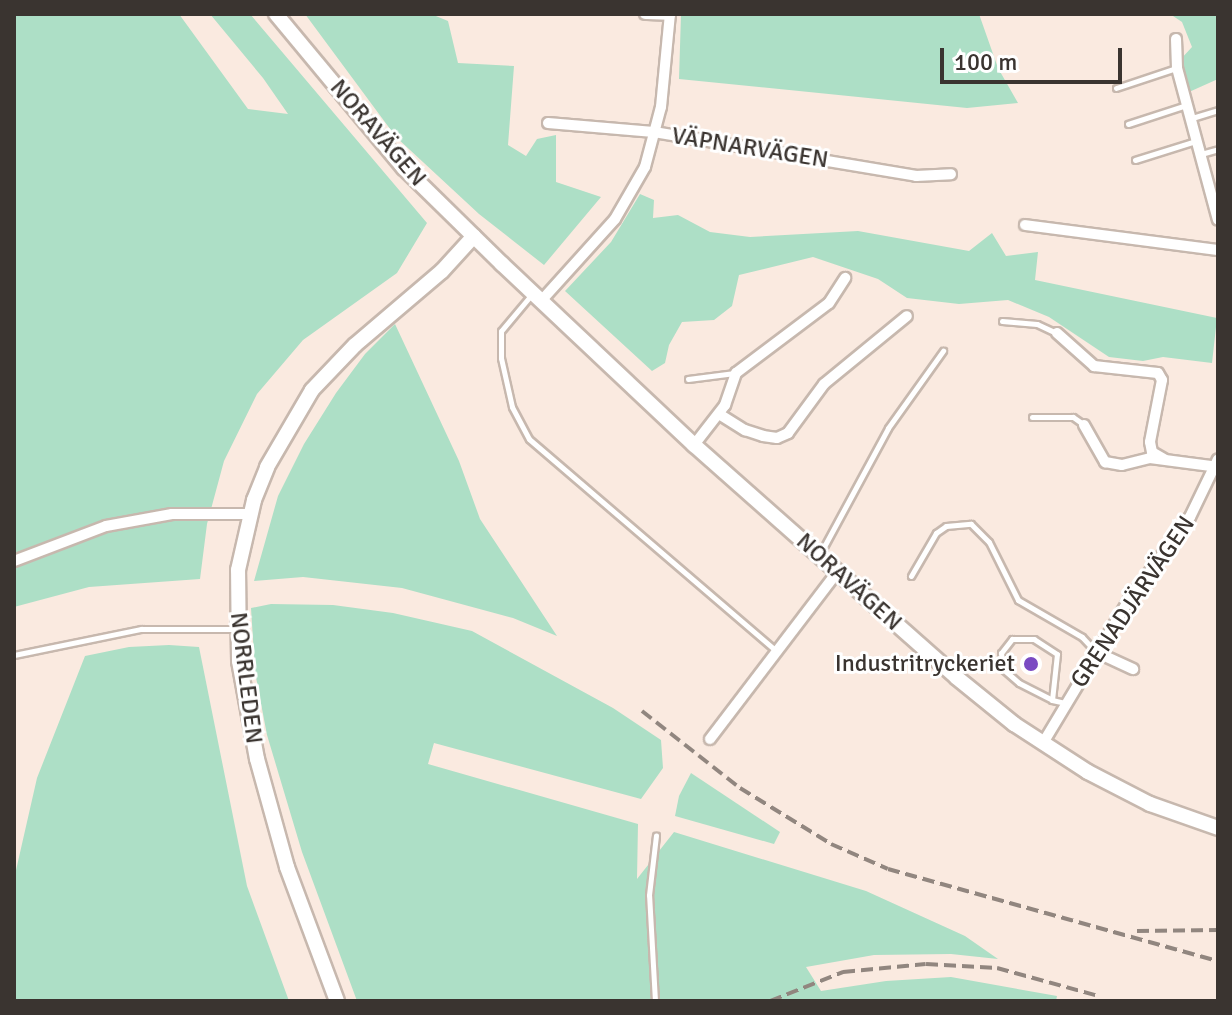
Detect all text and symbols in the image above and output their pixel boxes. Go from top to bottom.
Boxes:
scale bar [944,32,1126,82]
text: 100 m [954,47,1017,77]
street label: NORAVÄGEN [324,74,432,192]
street label: VÄPNARVÄGEN [670,121,830,175]
street label: GRENADJÄRVÄGEN [1065,511,1201,693]
street label: NORAVÄGEN [790,527,908,637]
street label: NORRLEDEN [224,611,268,745]
place label: Industritryckeriet [835,650,1015,678]
marker: Industritryckeriet [1022,655,1040,673]

